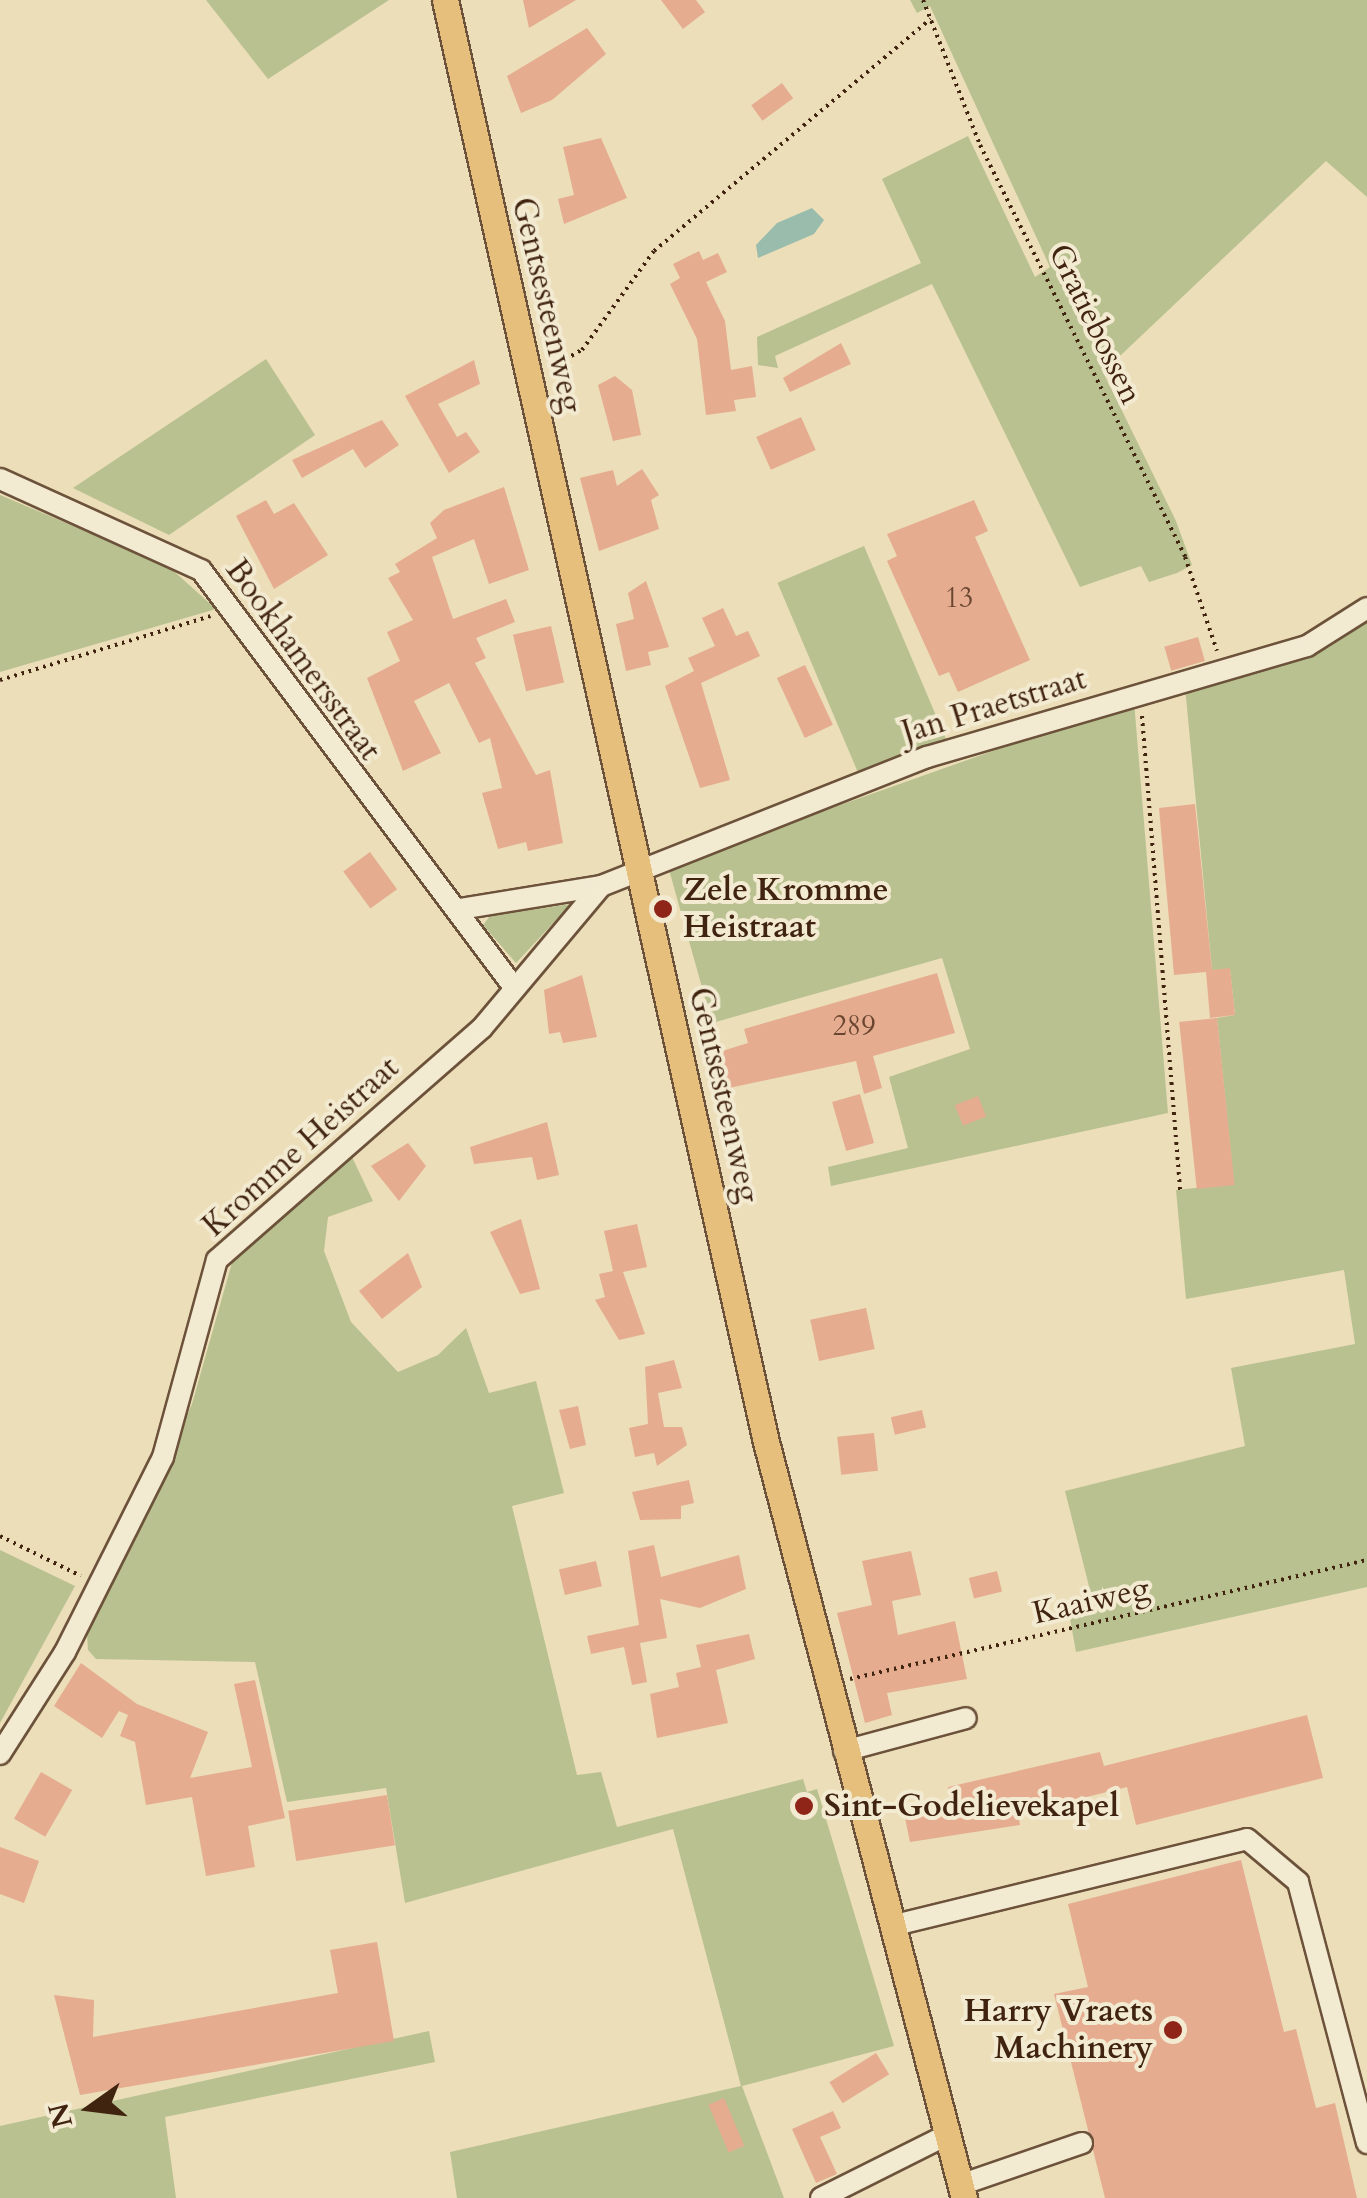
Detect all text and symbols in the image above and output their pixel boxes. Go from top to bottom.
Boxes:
street label: Gentsesteenweg [504,194,590,416]
street label: Gratiebossen [1040,238,1150,410]
street label: Bookhamersstraat [217,552,389,768]
house number: 13 [945,581,973,615]
street label: Jan Praetstraat [897,660,1091,752]
place label: Zele Kromme Heistraat [683,872,888,947]
marker: Zele Kromme Heistraat [652,898,674,920]
street label: Gentsesteenweg [681,984,767,1206]
house number: 289 [832,1009,876,1043]
street label: Kromme Heistraat [195,1049,407,1245]
street label: Kaaiweg [1029,1569,1153,1633]
place label: Sint-Godelievekapel [824,1787,1119,1825]
marker: Sint-Godelievekapel [793,1795,815,1817]
place label: Harry Vraets Machinery [964,1993,1153,2068]
marker: Harry Vraets Machinery [1162,2019,1184,2041]
north arrow [40,2058,140,2158]
text: N [40,2099,82,2132]

